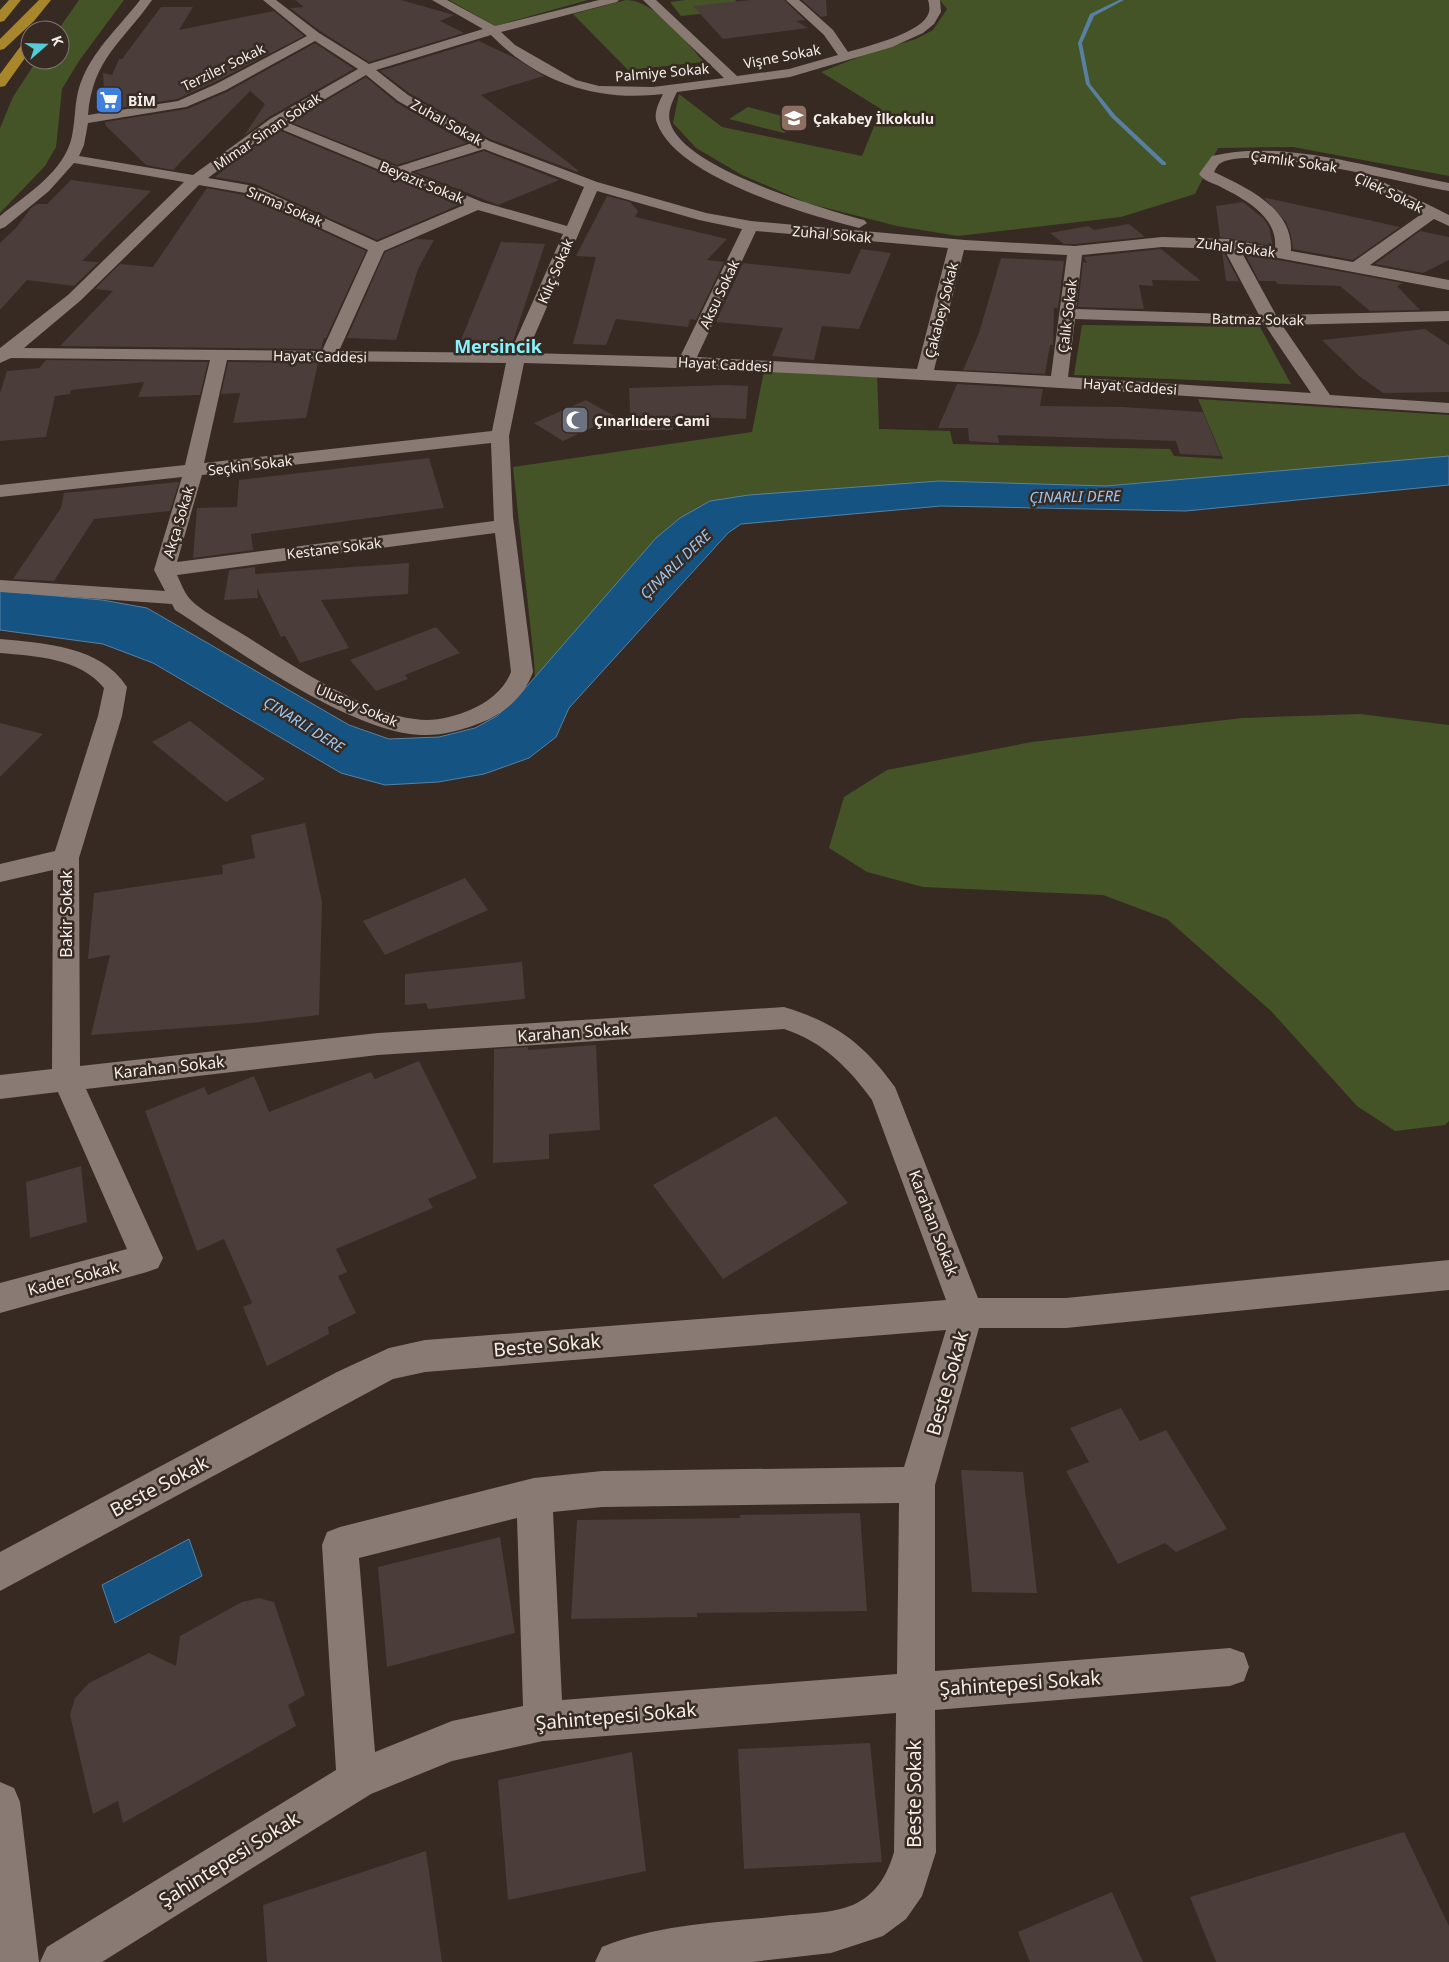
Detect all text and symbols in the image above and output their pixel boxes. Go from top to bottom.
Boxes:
north arrow [20,20,70,70]
text: K [47,33,68,49]
street label: Terziler Sokak [178,38,268,95]
street label: Vişne Sokak [742,39,823,73]
street label: Palmiye Sokak [614,58,710,86]
supermarket icon: BİM [94,85,124,115]
street label: Mimar Sinan Sokak [210,88,325,174]
place label: BİM [128,91,156,110]
street label: Zuhal Sokak [408,94,487,150]
school or university icon: Çakabey İlkokulu [779,103,809,133]
place label: Çakabey İlkokulu [813,109,934,128]
street label: Çamlık Sokak [1250,146,1339,177]
street label: Beyazıt Sokak [377,156,468,208]
street label: Çilek Sokak [1352,167,1427,217]
street label: Sırma Sokak [244,182,326,231]
street label: Zuhal Sokak [792,221,873,247]
street label: Zuhal Sokak [1195,233,1277,261]
street label: Kılıç Sokak [533,235,577,306]
street label: Aksu Sokak [695,256,744,332]
street label: Çakabey Sokak [920,260,962,360]
street label: Çalık Sokak [1053,278,1081,354]
street label: Batmaz Sokak [1212,309,1305,329]
district label: Mersincik [454,334,543,358]
street label: Hayat Caddesi [273,346,367,366]
street label: Hayat Caddesi [678,352,772,376]
street label: Hayat Caddesi [1082,373,1178,399]
mosque icon: Çınarlıdere Cami [560,405,590,435]
place label: Çınarlıdere Cami [594,411,710,430]
street label: Seçkin Sokak [207,450,294,480]
street label: Akça Sokak [158,484,198,560]
water label: ÇINARLI DERE [1029,485,1122,507]
water label: ÇINARLI DERE [635,524,716,603]
street label: Kestane Sokak [286,533,383,563]
street label: Ulusoy Sokak [313,679,401,731]
water label: ÇINARLI DERE [260,691,349,757]
street label: Bakir Sokak [55,870,77,958]
street label: Karahan Sokak [517,1017,630,1047]
street label: Karahan Sokak [112,1050,226,1084]
street label: Karahan Sokak [904,1167,964,1279]
street label: Kader Sokak [25,1255,121,1301]
street label: Beste Sokak [492,1327,602,1363]
street label: Beste Sokak [920,1328,974,1438]
street label: Beste Sokak [105,1449,213,1523]
street label: Şahintepesi Sokak [939,1664,1101,1702]
street label: Şahintepesi Sokak [535,1696,697,1736]
street label: Beste Sokak [901,1740,927,1848]
street label: Şahintepesi Sokak [154,1805,304,1913]

